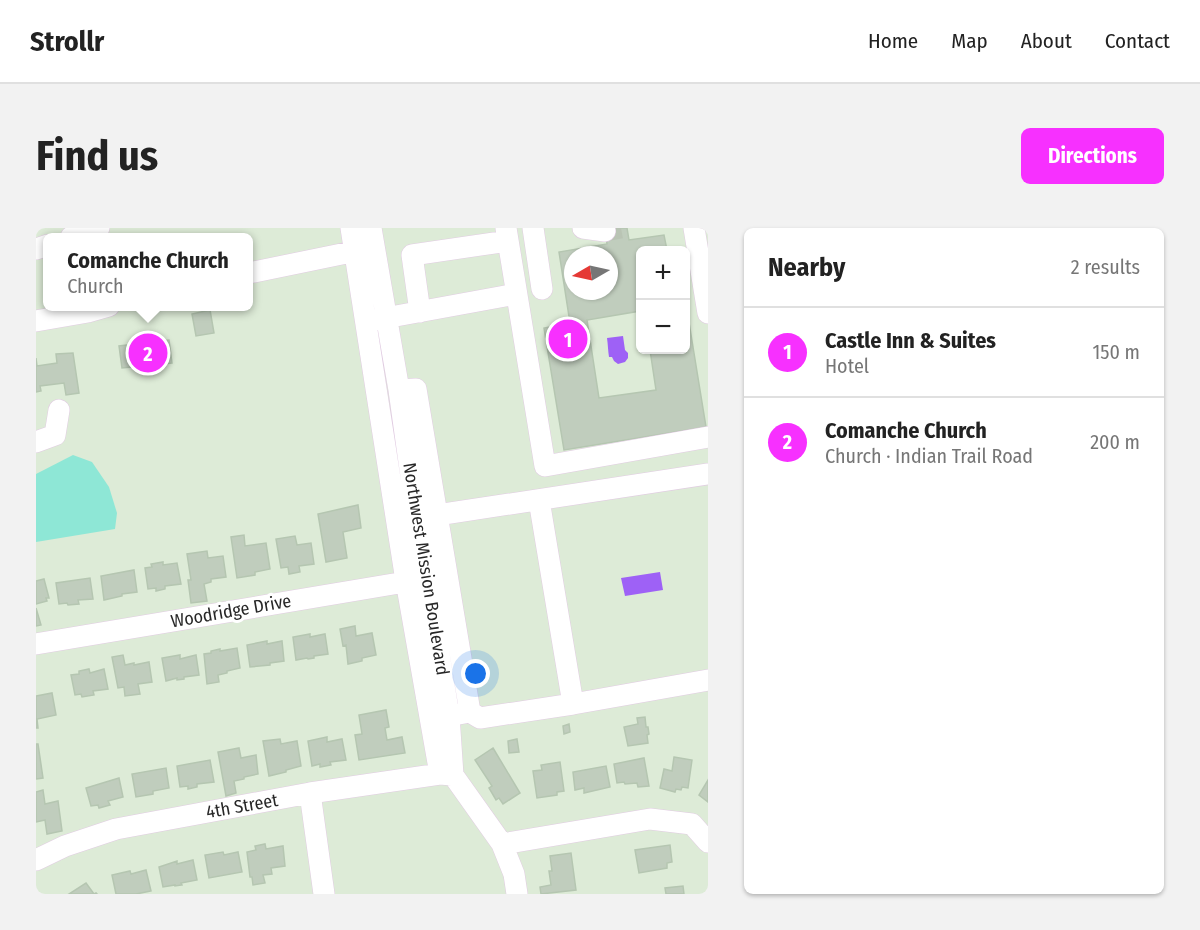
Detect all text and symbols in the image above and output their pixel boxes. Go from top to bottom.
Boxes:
text: Strollr [30,25,104,58]
text: Home [868,28,918,54]
text: Map [951,28,988,54]
text: About [1021,28,1072,54]
text: Contact [1105,28,1170,54]
button: Directions [1021,128,1164,184]
text: Find us [36,131,158,181]
popup [43,233,253,311]
north arrow [564,246,618,300]
map controls [636,246,690,354]
button: + [636,246,690,300]
text: Comanche Church [67,247,229,274]
text: Nearby [768,252,845,283]
text: 2 results [1071,255,1140,279]
text: Church [67,274,124,298]
button: − [636,300,690,354]
pin: 1 [548,316,588,362]
text: Castle Inn & Suites [825,327,996,354]
pin: 2 [128,330,168,376]
text: 1 [783,340,792,364]
text: 150 m [1093,340,1140,364]
text: Hotel [825,354,869,378]
text: Comanche Church [825,417,987,444]
text: 2 [783,430,792,454]
text: 200 m [1090,430,1140,454]
text: Church · Indian Trail Road [825,444,1033,468]
street label: Northwest Mission Boulevard [398,461,454,677]
street label: Woodridge Drive [169,590,293,632]
your location [461,659,490,688]
street label: 4th Street [204,789,280,823]

